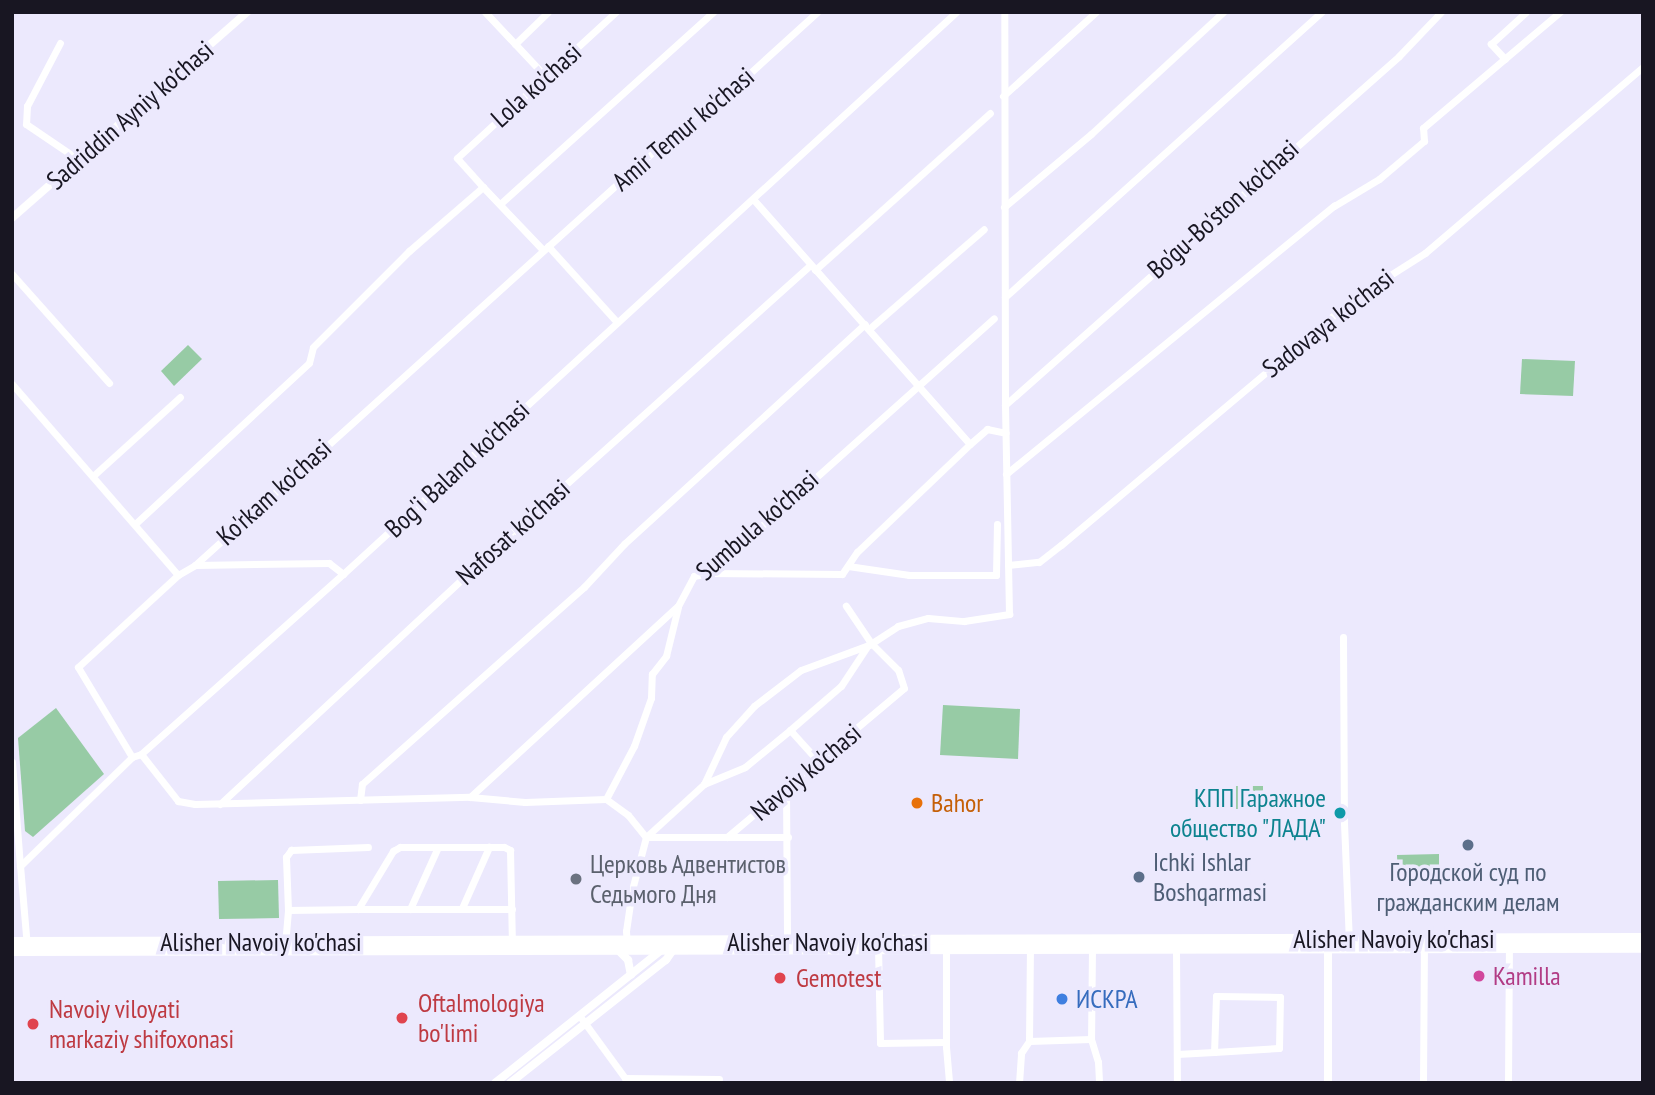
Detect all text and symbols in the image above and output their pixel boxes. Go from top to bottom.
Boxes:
street label: Sadriddin Ayniy ko'chasi [40,34,220,196]
street label: Lola ko'chasi [484,36,588,134]
street label: Amir Temur ko'chasi [606,60,760,198]
street label: Bo'gu-Bo'ston ko'chasi [1141,133,1305,285]
street label: Sadovaya ko'chasi [1256,262,1400,384]
street label: Bog'i Baland ko'chasi [378,394,536,544]
street label: Ko'rkam ko'chasi [210,432,338,552]
street label: Sumbula ko'chasi [689,463,825,587]
street label: Nafosat ko'chasi [450,473,576,591]
street label: Navoiy ko'chasi [744,717,868,827]
place label: КПП Гаражное общество "ЛАДА" [1168,782,1326,844]
place label: Bahor [931,787,983,819]
marker: Bahor [909,795,925,811]
marker: КПП Гаражное общество "ЛАДА" [1332,805,1348,821]
marker: Городской суд по гражданским делам [1460,837,1476,853]
place label: Ichki Ishlar Boshqarmasi [1153,846,1267,908]
place label: Церковь Адвентистов Седьмого Дня [590,848,787,910]
place label: Городской суд по гражданским делам [1376,856,1560,917]
marker: Ichki Ishlar Boshqarmasi [1131,869,1147,885]
marker: Церковь Адвентистов Седьмого Дня [568,871,584,887]
street label: Alisher Navoiy ko'chasi [1293,923,1495,955]
street label: Alisher Navoiy ko'chasi [160,926,362,958]
street label: Alisher Navoiy ko'chasi [727,926,929,958]
place label: Kamilla [1493,960,1561,992]
place label: Gemotest [796,962,881,994]
marker: Gemotest [770,968,790,988]
marker: Kamilla [1471,968,1487,984]
place label: ИСКРА [1076,983,1138,1015]
place label: Oftalmologiya bo'limi [418,987,545,1048]
marker: ИСКРА [1054,991,1070,1007]
place label: Navoiy viloyati markaziy shifoxonasi [49,993,235,1054]
marker: Oftalmologiya bo'limi [392,1008,412,1028]
marker: Navoiy viloyati markaziy shifoxonasi [23,1014,43,1034]

